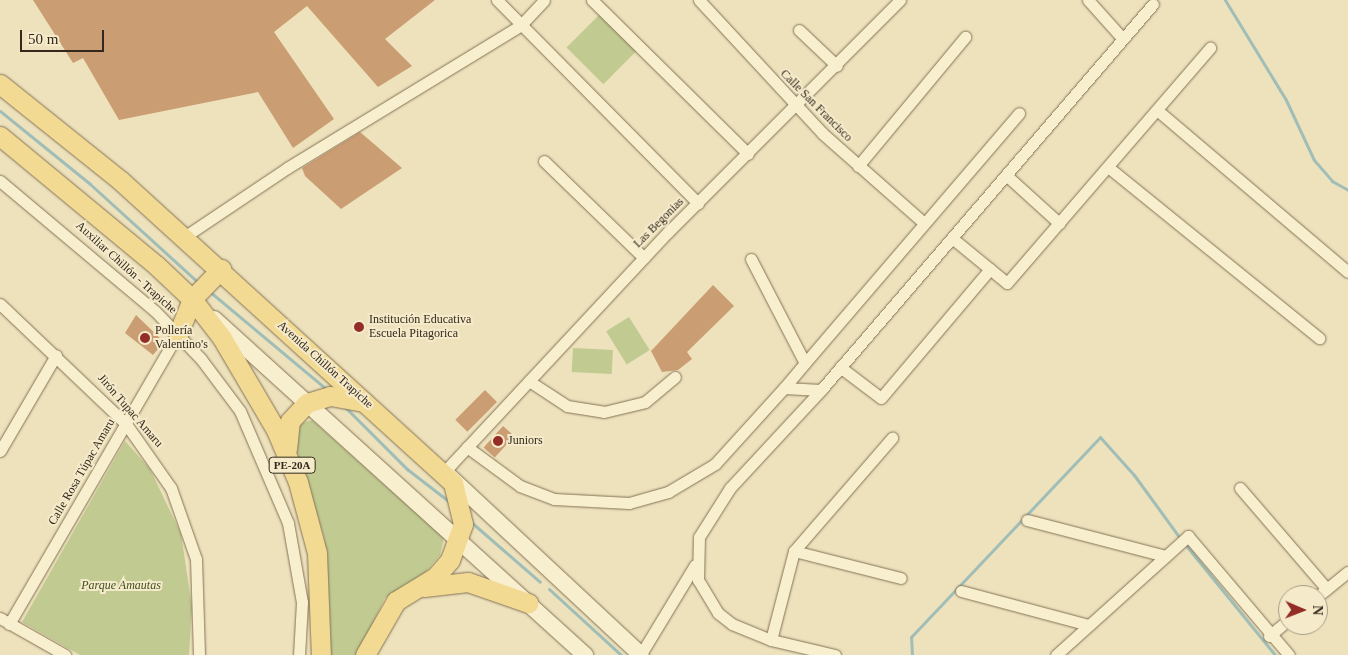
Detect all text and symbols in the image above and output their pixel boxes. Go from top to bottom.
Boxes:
scale bar [22,20,106,52]
text: 50 m [28,31,58,47]
street label: Calle San Francisco [777,67,855,145]
street label: Las Begonias [631,195,687,251]
street label: Auxiliar Chillón - Trapiche [72,219,180,317]
place label: Institución Educativa Escuela Pitagorica [369,313,471,341]
street label: Avenida Chillón Trapiche [274,318,376,412]
marker: Institución Educativa Escuela Pitagorica [353,321,365,333]
place label: Pollería Valentino's [155,324,208,352]
marker: Pollería Valentino's [139,332,151,344]
street label: Jirón Tupac Amaru [94,371,166,451]
street label: Calle Rosa Túpac Amaru [45,416,119,528]
place label: Juniors [508,434,543,448]
marker: Juniors [492,435,504,447]
road number: PE-20A [268,456,316,474]
park label: Parque Amautas [81,579,161,593]
north arrow [1278,585,1328,635]
text: N [1310,605,1325,615]

